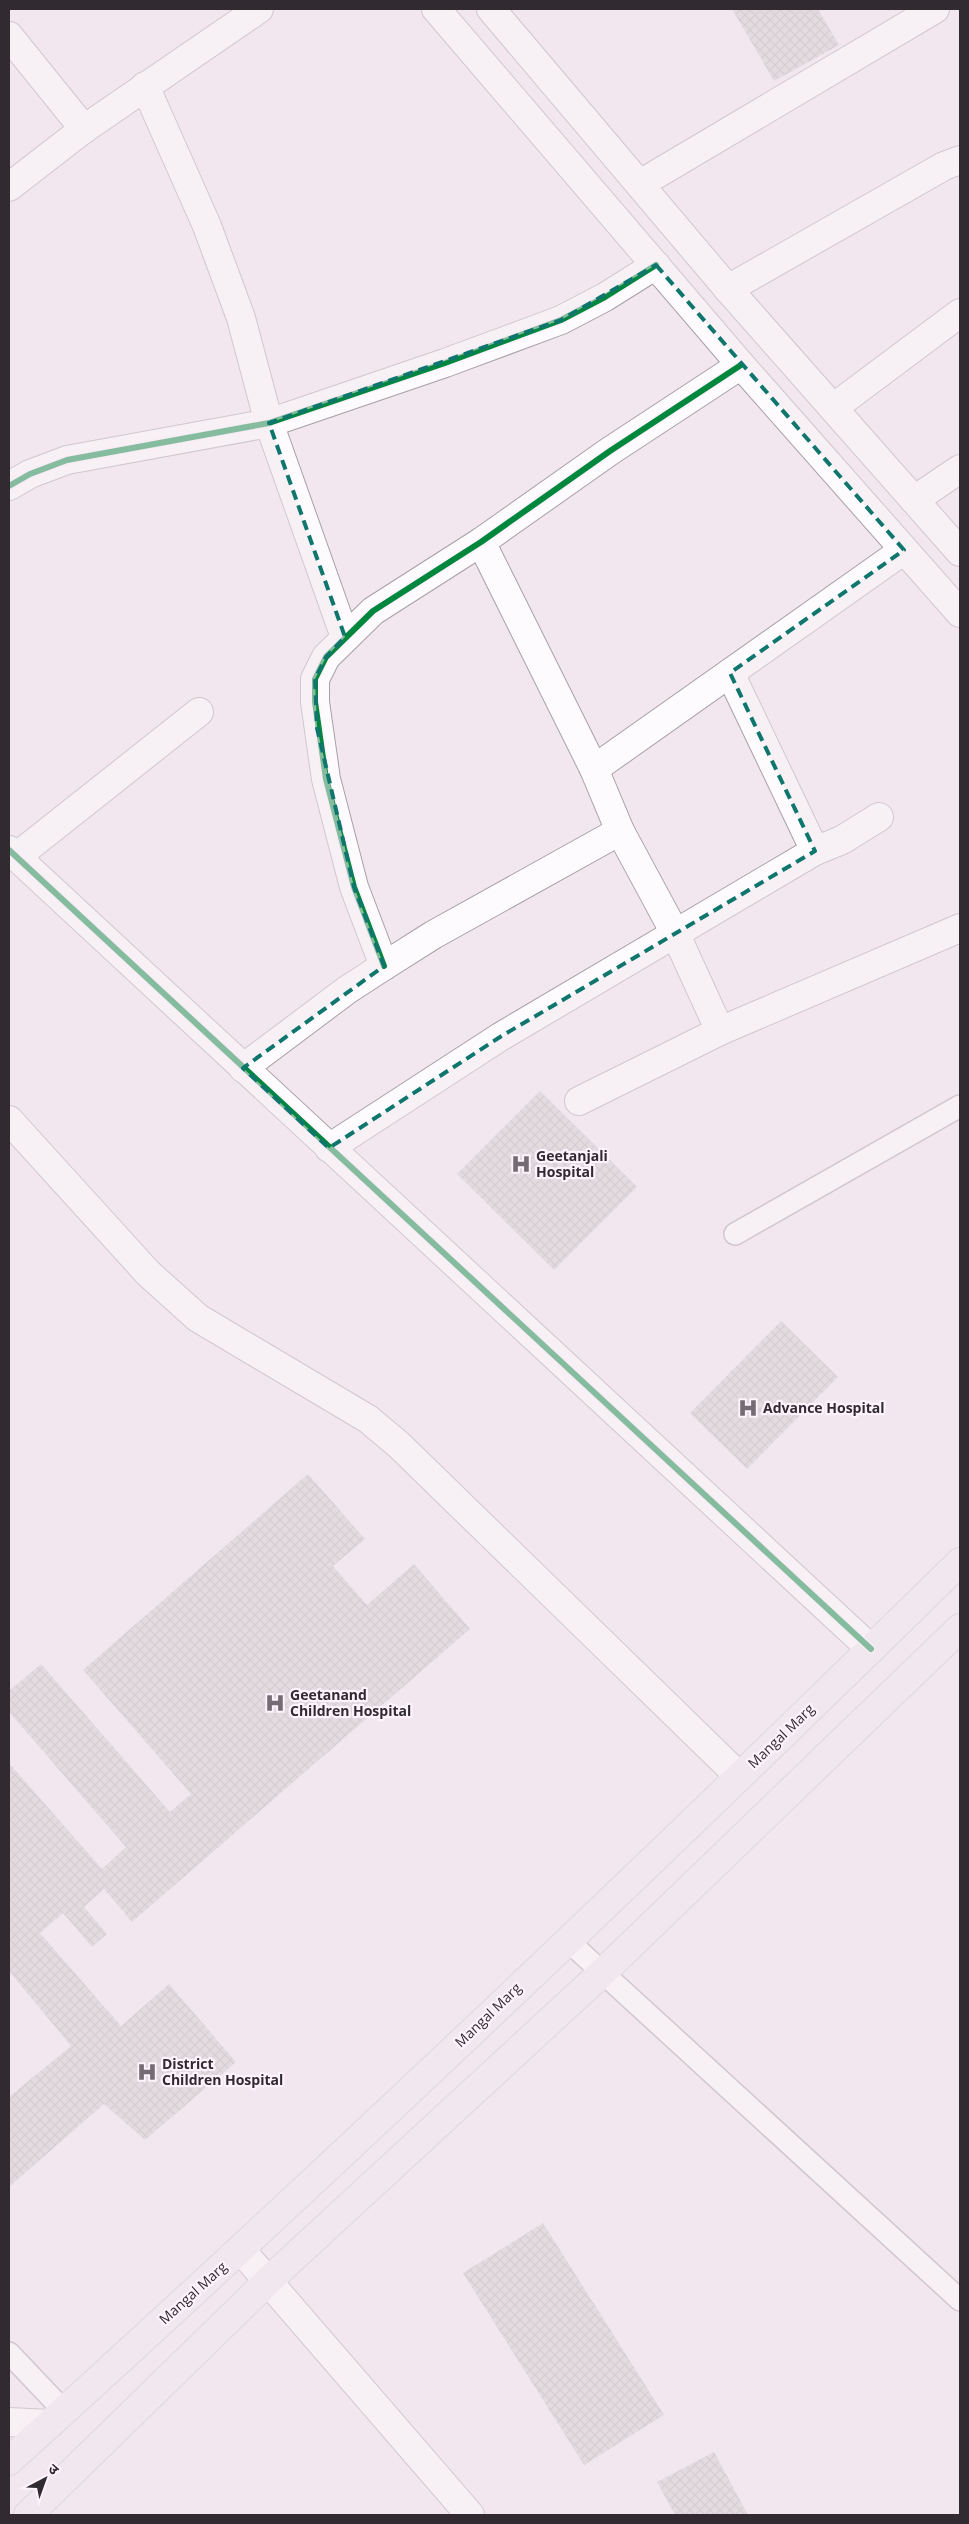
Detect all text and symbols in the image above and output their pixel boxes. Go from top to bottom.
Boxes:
place label: Geetanjali Hospital [536,1146,608,1181]
hospital icon: Geetanjali Hospital [510,1153,532,1175]
hospital icon: Advance Hospital [737,1397,759,1419]
place label: Advance Hospital [763,1398,885,1417]
place label: Geetanand Children Hospital [290,1685,411,1720]
hospital icon: Geetanand Children Hospital [264,1692,286,1714]
street label: Mangal Marg [743,1699,818,1772]
street label: Mangal Marg [450,1978,525,2051]
place label: District Children Hospital [162,2054,283,2089]
hospital icon: District Children Hospital [136,2061,158,2083]
street label: Mangal Marg [155,2257,231,2328]
north arrow [20,2454,70,2504]
text: उ [45,2459,64,2479]

